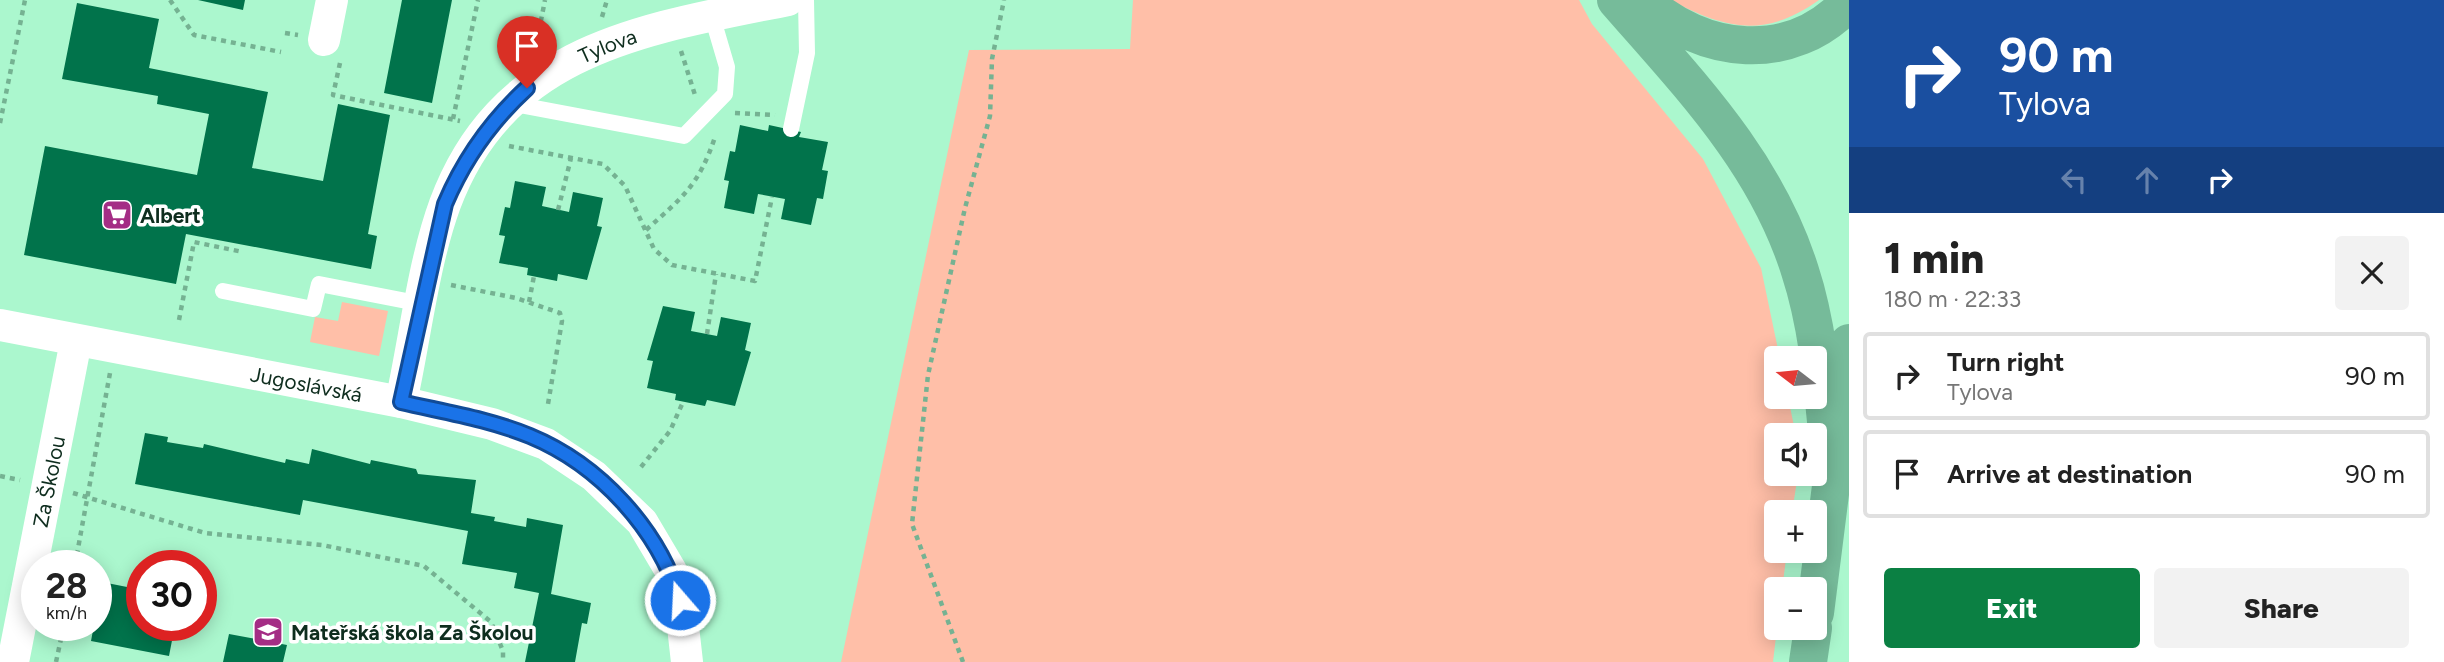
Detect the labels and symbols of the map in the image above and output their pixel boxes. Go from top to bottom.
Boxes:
pin [497,16,557,88]
street label: Tylova [574,23,640,68]
supermarket icon: Albert [100,198,134,232]
place label: Albert [140,203,201,228]
north arrow [1764,346,1827,410]
street label: Jugoslávská [248,361,364,407]
street label: Za Školou [27,433,70,529]
speed limit sign: 30 [126,550,217,641]
position arrow [643,563,717,637]
school or university icon: Mateřská škola Za Školou [251,615,285,649]
place label: Mateřská škola Za Školou [291,620,534,645]

